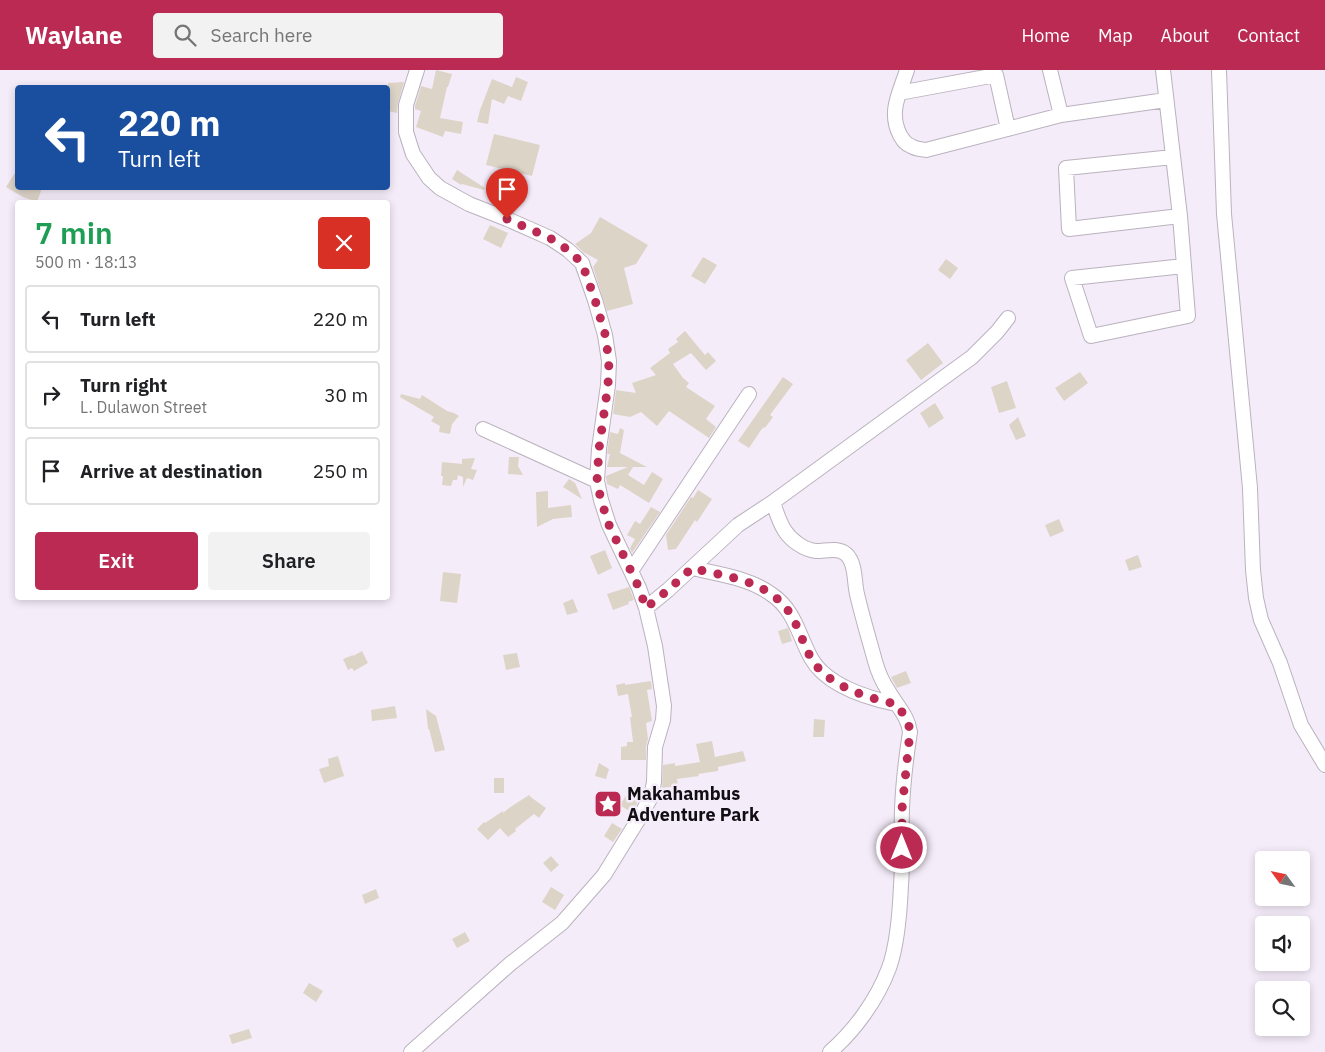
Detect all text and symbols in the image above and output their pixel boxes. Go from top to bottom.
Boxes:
search box [153,13,503,58]
text: Waylane [25,19,123,51]
icon: search [171,21,199,49]
text: Search here [211,23,312,47]
text: Home [1022,24,1070,47]
text: Map [1098,24,1133,47]
text: About [1161,24,1209,47]
text: Contact [1237,24,1300,47]
text: 220 m [118,100,221,146]
icon: left [35,105,100,170]
text: Turn left [118,144,201,173]
pin [486,168,528,219]
icon: arrive [493,175,521,203]
text: 7 min [35,213,113,252]
button: close [318,217,370,269]
text: 500 m · 18:13 [35,252,137,272]
icon: left [37,305,65,333]
text: Turn left [80,307,156,331]
text: 220 m [313,307,368,331]
text: Turn right [80,373,167,397]
icon: right [37,381,65,409]
text: 30 m [324,383,368,407]
text: L. Dulawon Street [80,397,207,417]
icon: arrive [37,457,65,485]
text: Arrive at destination [80,459,263,483]
text: 250 m [313,459,368,483]
button: Exit [35,532,198,590]
button: Share [208,532,370,590]
place label: Makahambus Adventure Park [627,782,760,826]
place icon: Makahambus Adventure Park [593,789,623,819]
position arrow [875,821,927,873]
north arrow [1255,851,1310,906]
map controls [1255,851,1310,1036]
button: sound [1255,916,1310,971]
button: search [1255,981,1310,1036]

